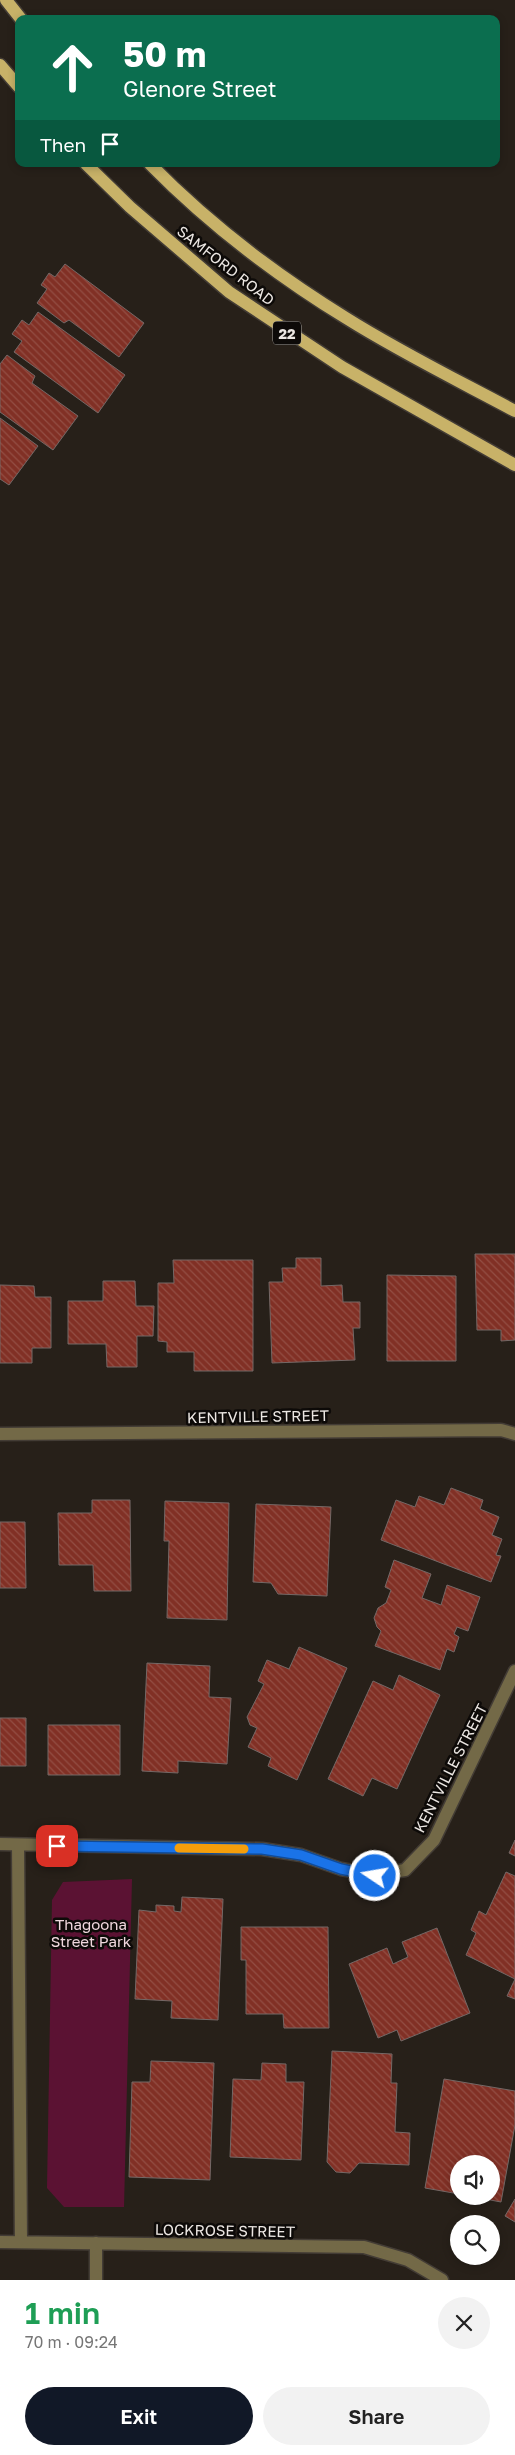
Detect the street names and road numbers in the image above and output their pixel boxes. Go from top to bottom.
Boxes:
street label: SAMFORD ROAD [174,221,278,309]
road number: 22 [273,322,301,344]
street label: KENTVILLE STREET [187,1406,329,1426]
street label: KENTVILLE STREET [410,1701,490,1835]
street label: LOCKROSE STREET [155,2220,295,2240]

